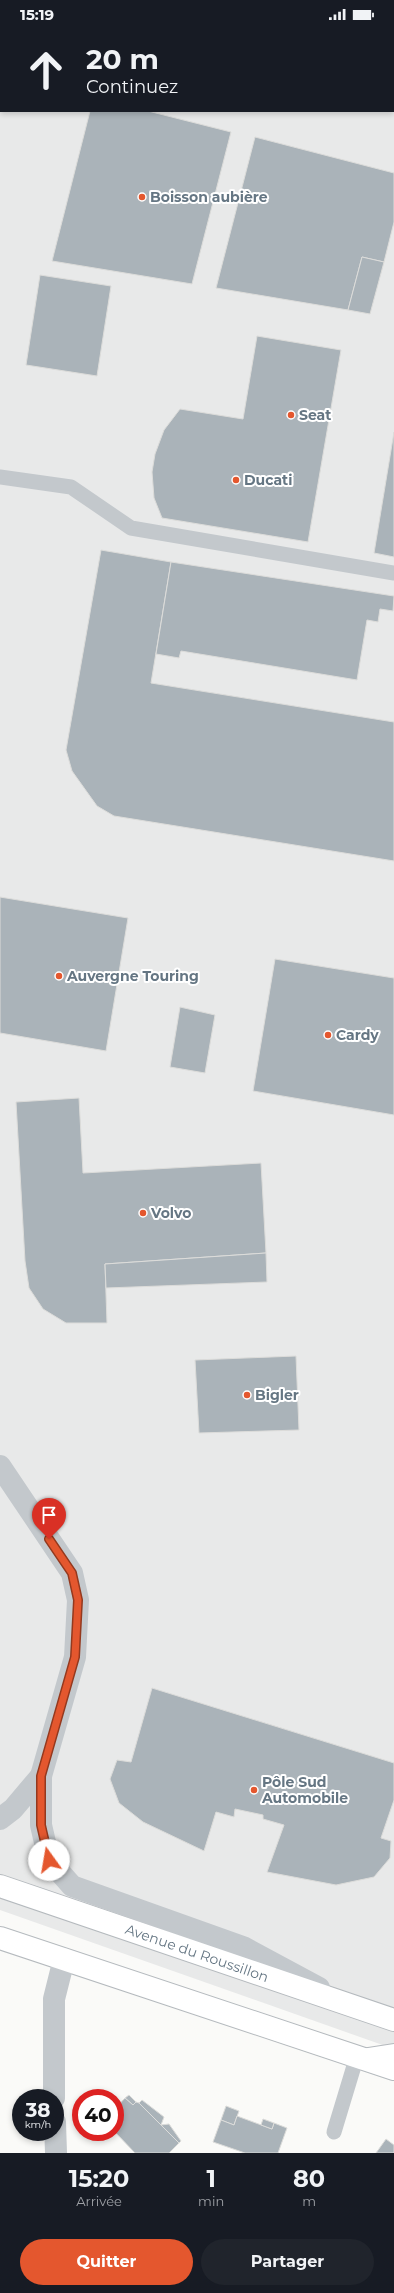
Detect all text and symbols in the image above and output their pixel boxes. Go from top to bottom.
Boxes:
text: 15:19 [20,5,54,24]
text: 20 m [86,42,159,76]
icon: ahead [20,44,72,96]
text: Continuez [86,76,178,98]
place label: Boisson aubière [150,188,268,206]
marker: Boisson aubière [137,192,147,202]
place label: Seat [299,406,331,424]
marker: Seat [286,410,296,420]
place label: Ducati [244,471,292,489]
marker: Ducati [231,475,241,485]
place label: Auvergne Touring [66,967,199,985]
marker: Auvergne Touring [54,971,64,981]
place label: Cardy [336,1026,379,1044]
marker: Cardy [323,1030,333,1040]
place label: Volvo [150,1204,191,1222]
marker: Volvo [138,1208,148,1218]
place label: Bigler [255,1386,299,1404]
marker: Bigler [242,1390,252,1400]
pin [32,1498,66,1539]
icon: arrive [38,1504,60,1526]
place label: Pôle Sud Automobile [261,1773,348,1807]
marker: Pôle Sud Automobile [249,1785,259,1795]
position arrow [28,1839,70,1881]
street label: Avenue du Roussillon [123,1920,271,1986]
speed limit sign: 40 [72,2089,124,2141]
text: 38 [25,2098,51,2122]
text: km/h [25,2118,51,2131]
text: 15:20 [69,2164,129,2193]
text: 1 [206,2164,216,2193]
text: 80 [293,2164,325,2193]
text: Arrivée [76,2193,122,2209]
text: min [198,2193,224,2209]
text: m [302,2193,316,2209]
button: Quitter [20,2239,193,2285]
button: Partager [201,2239,374,2285]

